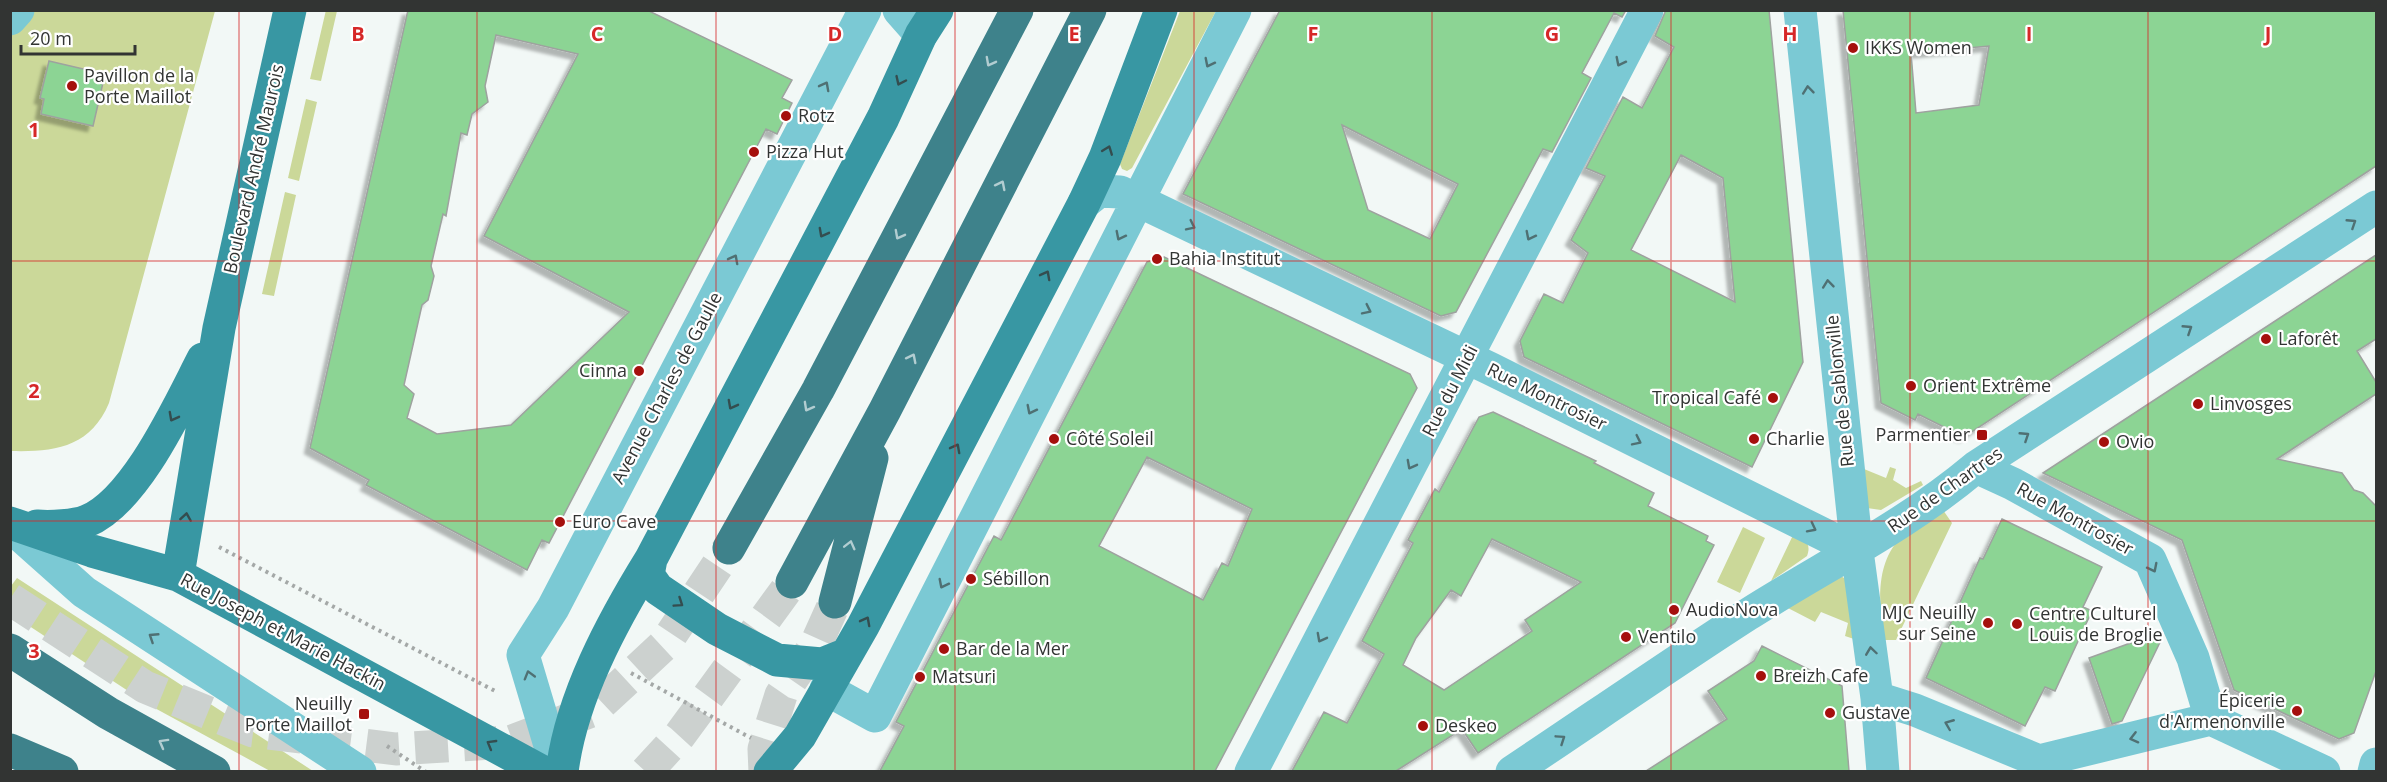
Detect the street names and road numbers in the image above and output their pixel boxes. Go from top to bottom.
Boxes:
street label: Boulevard André Maurois [217,62,289,276]
street label: Avenue Charles de Gaulle [605,287,727,488]
street label: Rue de Sablonville [1819,314,1859,468]
street label: Rue du Midi [1416,341,1482,441]
street label: Rue Montrosier [1484,357,1612,436]
street label: Rue de Chartres [1882,441,2007,538]
street label: Rue Montrosier [2013,476,2139,560]
street label: Rue Joseph et Marie Hackin [177,567,390,695]

